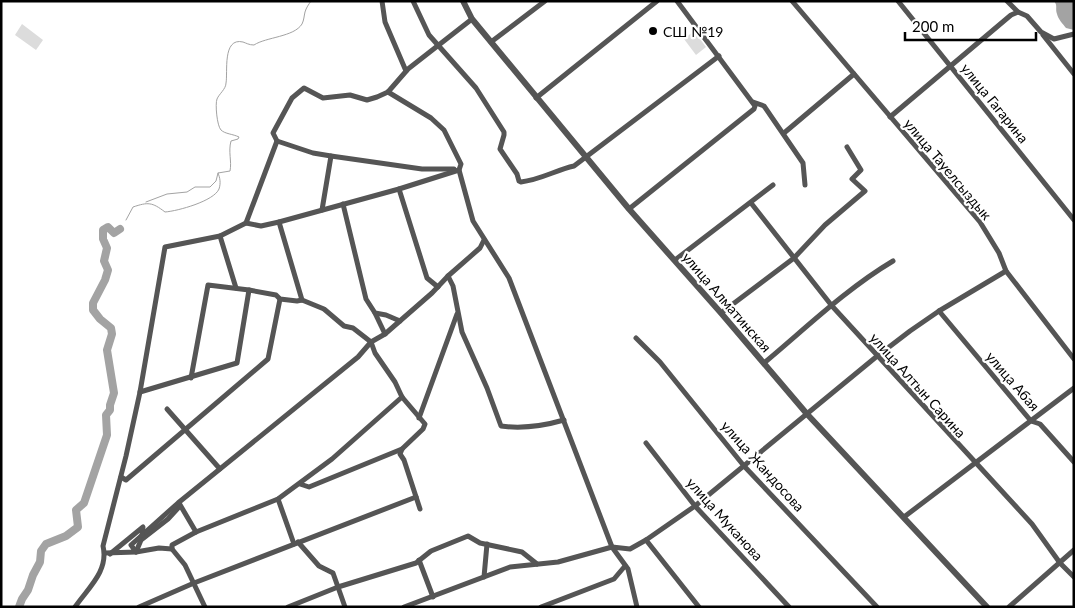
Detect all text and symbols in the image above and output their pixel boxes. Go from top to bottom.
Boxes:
scale bar [905,10,1036,42]
text: 200 m [912,17,954,35]
place label: СШ №19 [663,23,723,40]
marker: СШ №19 [647,25,659,37]
street label: улица Гагарина [958,60,1032,146]
street label: улица Тауелсыздык [901,115,996,224]
street label: улица Алматинская [679,248,775,356]
street label: улица Алтын Сарина [866,329,970,441]
street label: улица Абая [983,348,1043,414]
street label: улица Жандосова [718,417,808,515]
street label: улица Муканова [683,474,767,564]

